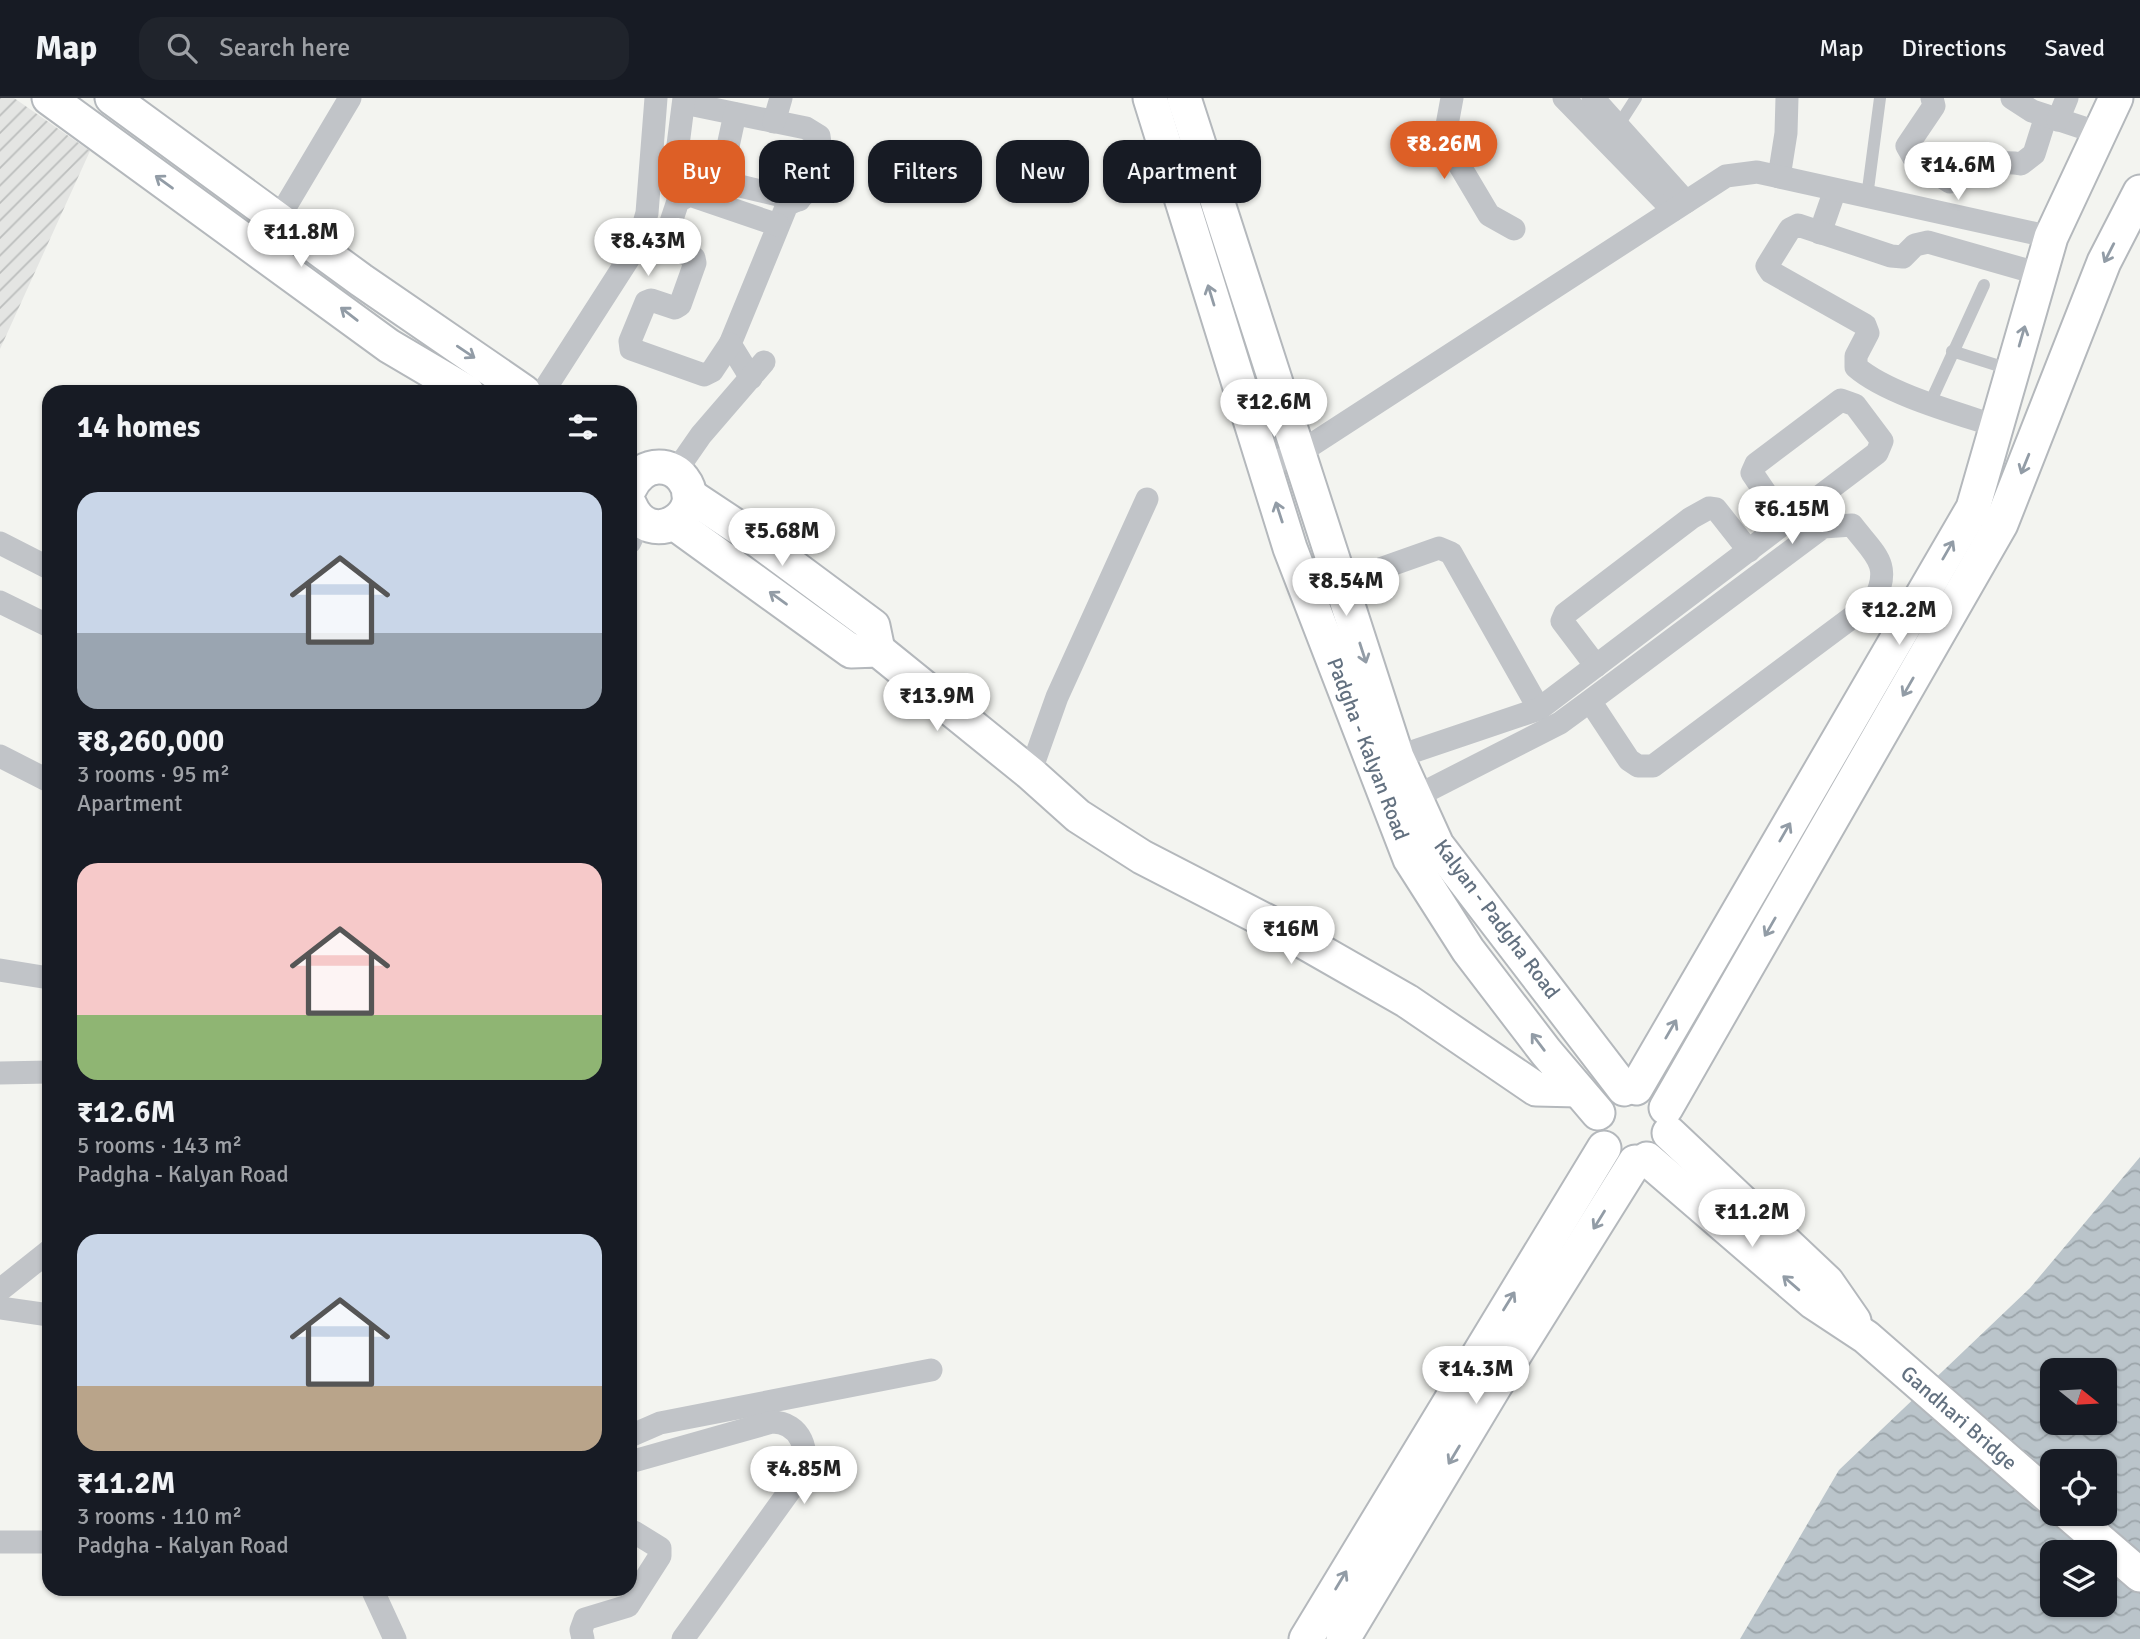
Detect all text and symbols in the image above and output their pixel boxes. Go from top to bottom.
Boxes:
search box [139,17,629,80]
text: Map [35,28,97,69]
icon: search [163,29,201,67]
text: Search here [219,32,350,64]
text: Map [1819,33,1864,63]
text: Directions [1902,33,2007,63]
text: Saved [2045,33,2105,63]
pin: ₹8.26M [1387,122,1501,181]
text: ₹8.26M [1406,129,1482,158]
chip: Buy [658,140,745,203]
chip: Rent [759,140,854,203]
chip: Filters [868,140,982,203]
chip: New [996,140,1089,203]
chip: Apartment [1103,140,1261,203]
pin: ₹14.6M [1901,142,2015,202]
text: ₹14.6M [1920,150,1996,179]
one-way arrow [155,174,174,189]
pin: ₹11.8M [244,209,358,269]
text: ₹11.8M [263,217,339,246]
pin: ₹8.43M [591,218,705,278]
text: ₹8.43M [610,226,686,255]
one-way arrow [2102,242,2116,263]
one-way arrow [1203,284,1216,306]
one-way arrow [340,307,358,322]
one-way arrow [2017,326,2030,348]
one-way arrow [456,345,475,359]
pin: ₹12.6M [1217,380,1331,439]
text: ₹12.6M [1236,387,1312,416]
icon: filters [564,408,602,446]
text: 14 homes [77,409,200,446]
one-way arrow [2017,453,2030,475]
pin: ₹6.15M [1735,486,1849,546]
text: ₹6.15M [1754,494,1830,523]
one-way arrow [1271,501,1284,523]
pin: ₹5.68M [725,508,839,568]
text: ₹5.68M [744,516,820,545]
icon: home [277,537,403,663]
one-way arrow [1941,541,1955,561]
pin: ₹8.54M [1289,559,1403,618]
text: ₹8.54M [1308,566,1384,595]
pin: ₹12.2M [1842,588,1956,647]
one-way arrow [769,591,788,605]
text: ₹12.2M [1861,595,1937,624]
one-way arrow [1358,641,1370,663]
street label: Padgha - Kalyan Road [1321,654,1415,844]
pin: ₹13.9M [880,674,994,733]
one-way arrow [1901,676,1914,697]
text: ₹13.9M [899,681,975,710]
text: ₹8,260,000 [77,723,224,760]
text: 3 rooms · 95 m² [77,760,230,789]
text: Apartment [77,789,182,818]
one-way arrow [1778,822,1792,842]
street label: Kalyan - Padgha Road [1428,834,1566,1004]
pin: ₹16M [1250,906,1332,966]
icon: home [277,908,403,1034]
text: ₹16M [1263,914,1319,943]
one-way arrow [1763,916,1777,936]
one-way arrow [1664,1019,1678,1039]
one-way arrow [1531,1033,1546,1052]
text: ₹12.6M [77,1094,175,1131]
text: 5 rooms · 143 m² [77,1131,242,1160]
text: Padgha - Kalyan Road [77,1160,289,1189]
pin: ₹11.2M [1695,1190,1809,1249]
text: ₹11.2M [1714,1197,1790,1226]
one-way arrow [1591,1209,1605,1229]
one-way arrow [1782,1275,1800,1291]
icon: home [277,1279,403,1405]
one-way arrow [1502,1292,1516,1312]
pin: ₹14.3M [1419,1346,1533,1406]
text: ₹14.3M [1438,1354,1514,1383]
north arrow [2040,1358,2118,1435]
map controls [2040,1358,2117,1617]
street label: Gandhari Bridge [1895,1360,2023,1476]
one-way arrow [1446,1445,1460,1465]
pin: ₹4.85M [747,1446,861,1506]
button: locate [2040,1449,2117,1526]
text: ₹4.85M [766,1454,842,1483]
text: ₹11.2M [77,1465,175,1502]
text: 3 rooms · 110 m² [77,1502,242,1531]
text: Padgha - Kalyan Road [77,1531,289,1560]
button: layers [2040,1540,2117,1617]
one-way arrow [1334,1571,1348,1591]

